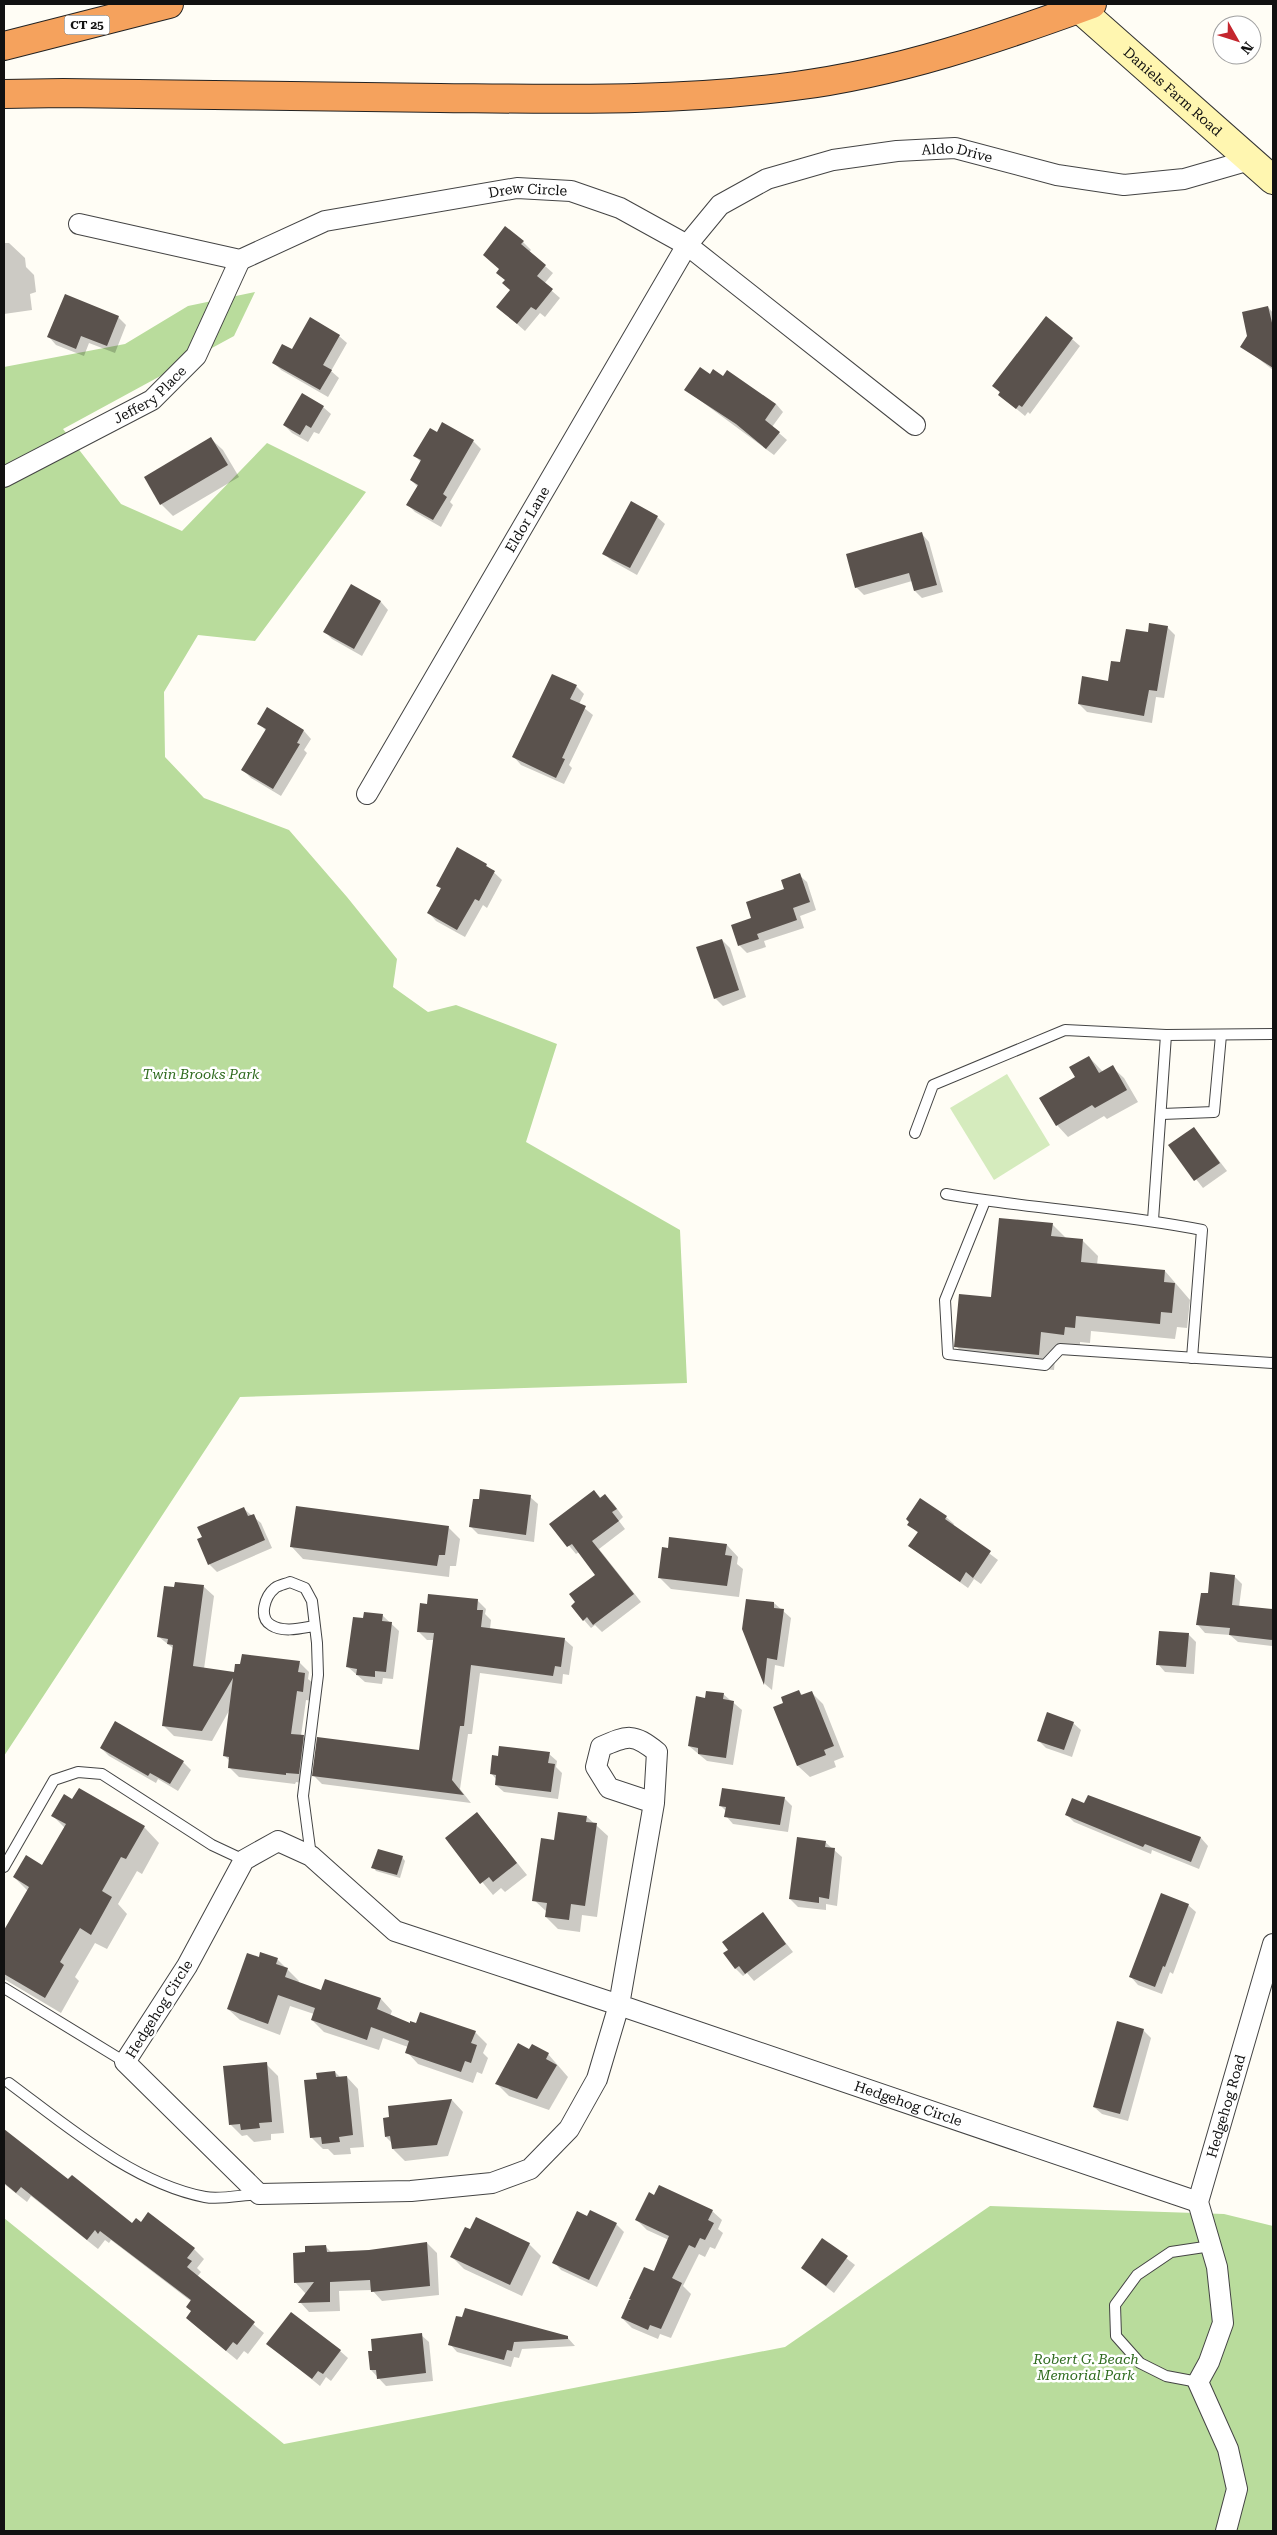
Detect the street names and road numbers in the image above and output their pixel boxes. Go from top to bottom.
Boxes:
road number: CT 25 [64,16,110,34]
street label: Daniels Farm Road [1120,44,1225,139]
street label: Aldo Drive [921,140,995,166]
street label: Drew Circle [487,180,568,201]
street label: Jeffery Place [111,362,190,427]
street label: Eldor Lane [502,483,553,555]
street label: Hedgehog Circle [122,1957,196,2061]
street label: Hedgehog Road [1203,2053,1248,2160]
street label: Hedgehog Circle [852,2078,964,2129]

